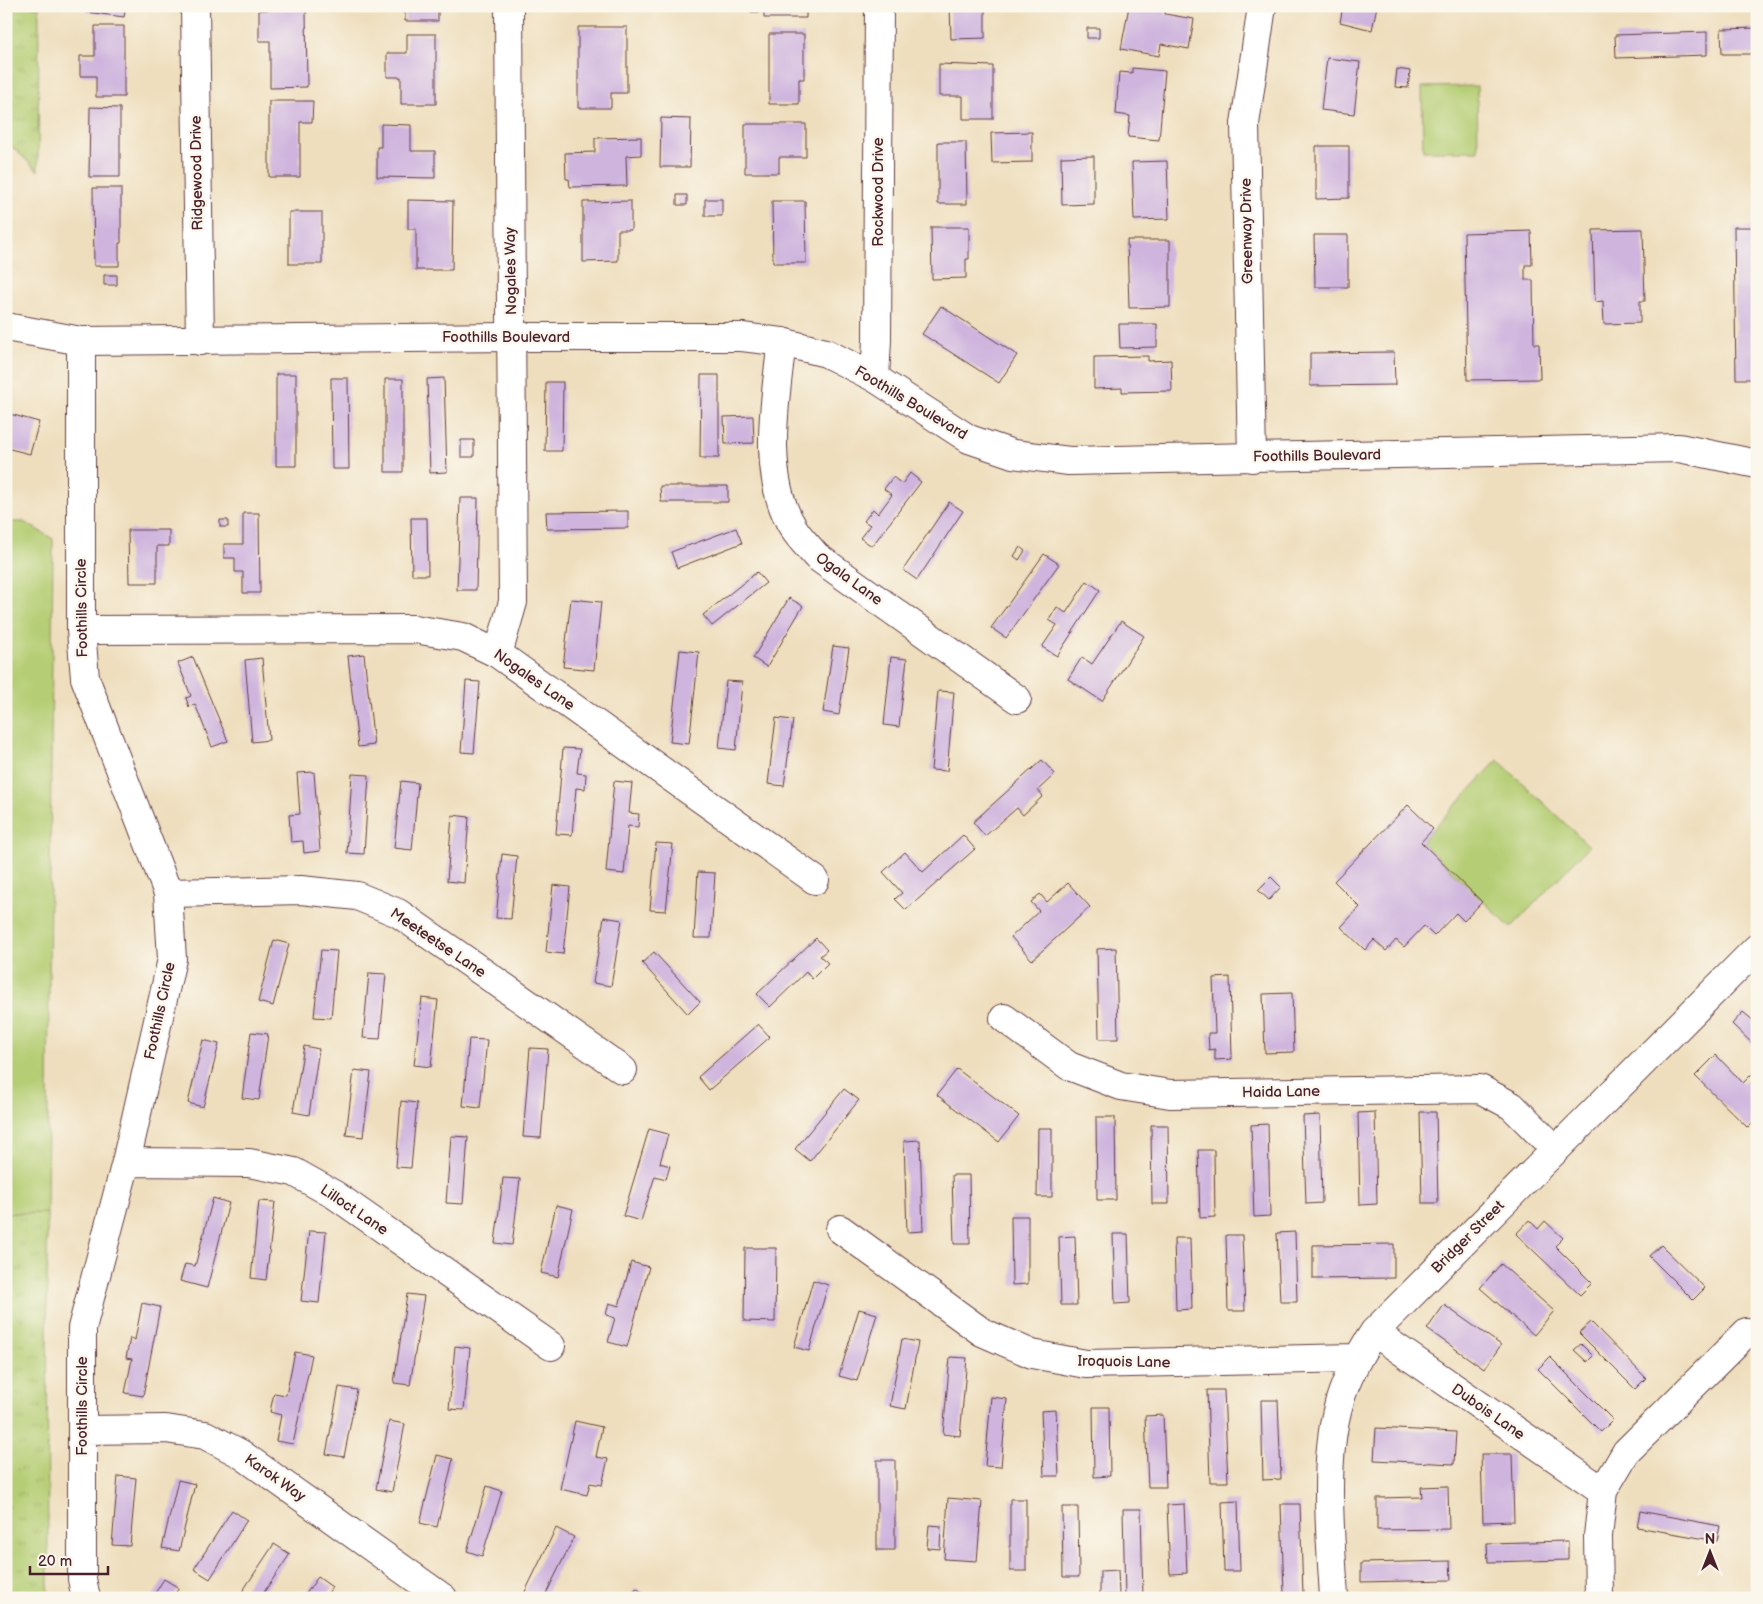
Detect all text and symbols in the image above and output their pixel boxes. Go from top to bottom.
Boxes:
street label: Ridgewood Drive [186,115,208,231]
street label: Rockwood Drive [869,137,888,247]
street label: Greenway Drive [1237,178,1257,284]
street label: Nogales Way [501,227,521,315]
street label: Foothills Boulevard [442,328,570,347]
street label: Foothills Boulevard [851,362,971,444]
street label: Foothills Boulevard [1253,445,1381,467]
street label: Ogala Lane [812,548,886,610]
street label: Foothills Circle [72,558,92,658]
street label: Nogales Lane [490,645,578,715]
street label: Meeteetse Lane [386,904,490,982]
street label: Foothills Circle [140,960,180,1062]
street label: Haida Lane [1242,1082,1320,1102]
street label: Lilloct Lane [316,1180,392,1240]
street label: Bridger Street [1427,1196,1509,1278]
street label: Iroquois Lane [1077,1352,1171,1372]
street label: Foothills Circle [73,1356,92,1456]
street label: Dubois Lane [1448,1380,1528,1444]
street label: Karok Way [241,1450,310,1506]
north arrow [1686,1526,1736,1576]
text: N [1705,1531,1715,1548]
scale bar [30,1544,108,1576]
text: 20 m [38,1552,72,1571]

